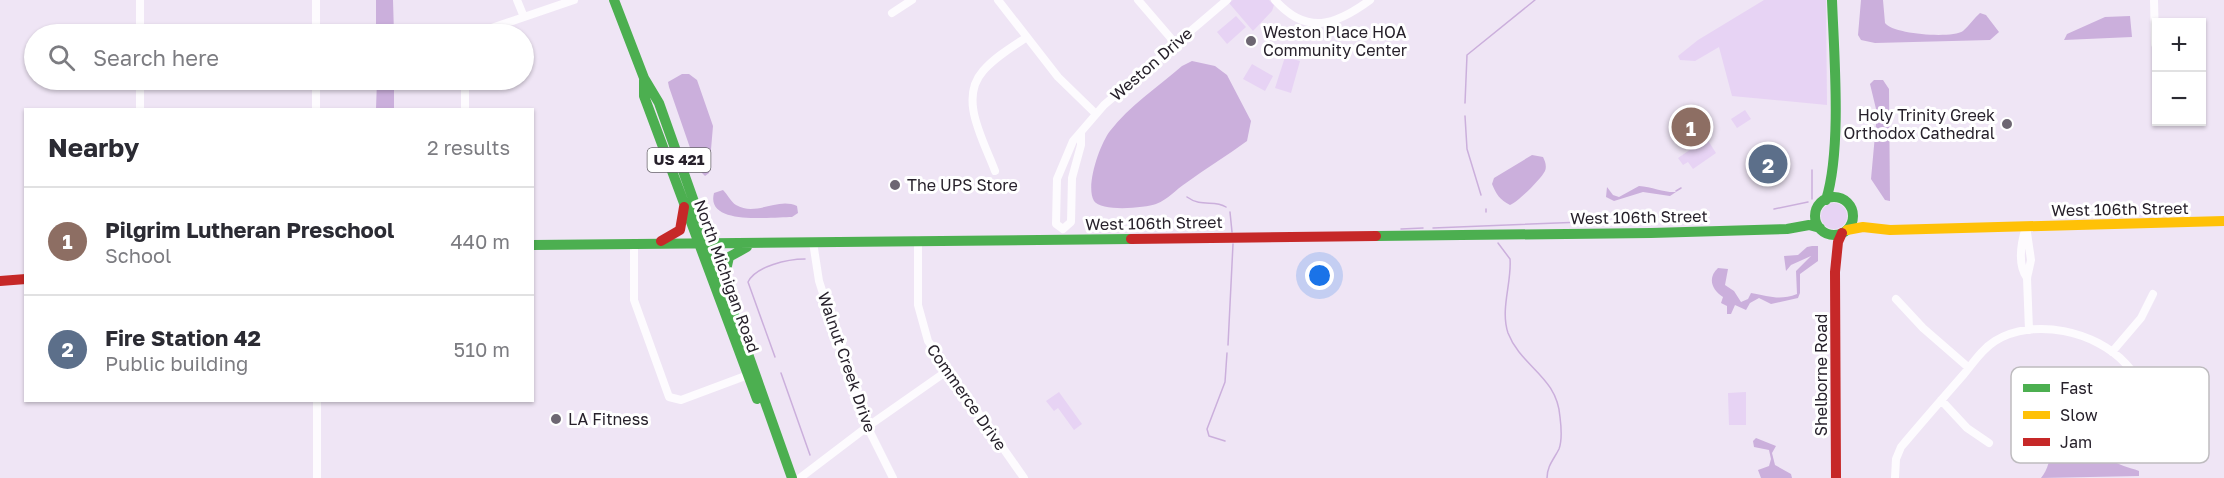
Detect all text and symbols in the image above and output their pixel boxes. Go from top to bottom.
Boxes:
map controls [2152,18,2206,126]
button: + [2152,18,2206,72]
place label: Weston Place HOA Community Center [1263,22,1407,60]
street label: Weston Drive [1106,23,1196,105]
search box [24,24,534,90]
marker: Weston Place HOA Community Center [1244,34,1258,48]
icon: search [45,41,78,74]
text: Search here [93,44,219,71]
button: − [2152,72,2206,126]
pin: 1 [1672,104,1710,150]
place label: Holy Trinity Greek Orthodox Cathedral [1843,105,1995,143]
marker: Holy Trinity Greek Orthodox Cathedral [2000,117,2014,131]
text: Nearby [48,132,139,163]
text: 2 results [427,135,510,159]
pin: 2 [1748,142,1788,186]
road number: US 421 [648,148,710,172]
place label: The UPS Store [907,175,1018,195]
marker: The UPS Store [888,178,902,192]
street label: North Michigan Road [690,197,764,355]
street label: West 106th Street [2051,198,2189,220]
street label: West 106th Street [1570,206,1708,228]
street label: West 106th Street [1085,212,1223,234]
text: Pilgrim Lutheran Preschool [105,216,394,243]
text: 1 [62,229,73,253]
text: 440 m [451,229,510,253]
text: School [105,243,171,267]
your location [1305,261,1334,290]
street label: Walnut Creek Drive [814,289,880,435]
street label: Shelborne Road [1811,314,1831,436]
text: Fire Station 42 [105,324,261,351]
text: 2 [61,337,74,361]
text: 510 m [454,337,510,361]
street label: Commerce Drive [923,340,1011,454]
text: Public building [105,351,248,375]
legend [2011,367,2209,463]
text: Fast [2060,378,2093,398]
text: Slow [2060,405,2098,425]
place label: LA Fitness [568,409,649,429]
marker: LA Fitness [549,412,563,426]
text: Jam [2060,432,2092,452]

